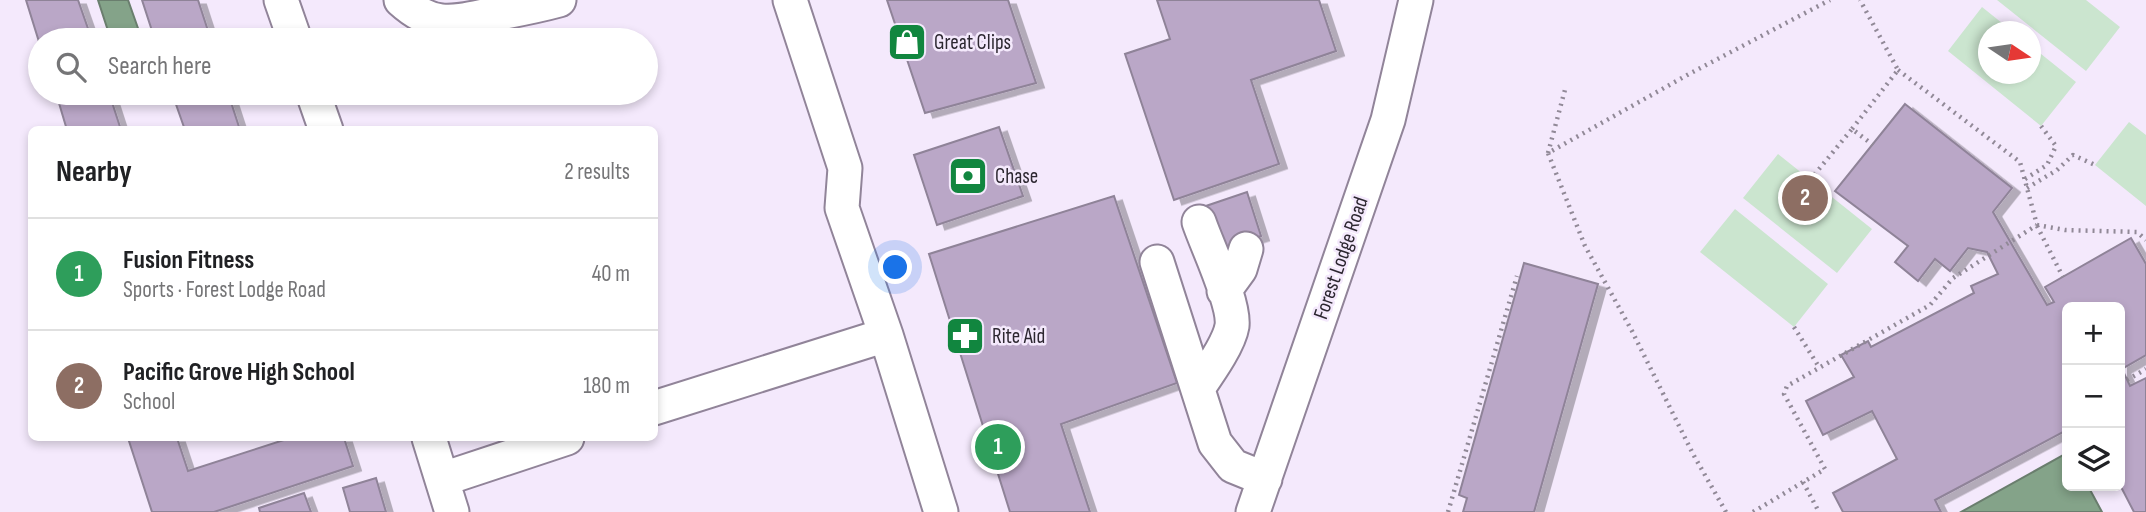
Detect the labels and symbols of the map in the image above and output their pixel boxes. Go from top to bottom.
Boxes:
shop icon: Great Clips [886,21,928,63]
north arrow [1978,21,2041,84]
place label: Great Clips [934,30,1011,55]
bank icon: Chase [947,155,989,197]
place label: Chase [995,164,1038,189]
pin: 2 [1782,172,1828,224]
street label: Forest Lodge Road [1308,193,1374,323]
your location [878,250,912,284]
pharmacy icon: Rite Aid [944,315,986,357]
place label: Rite Aid [992,324,1045,349]
pin: 1 [975,421,1021,473]

